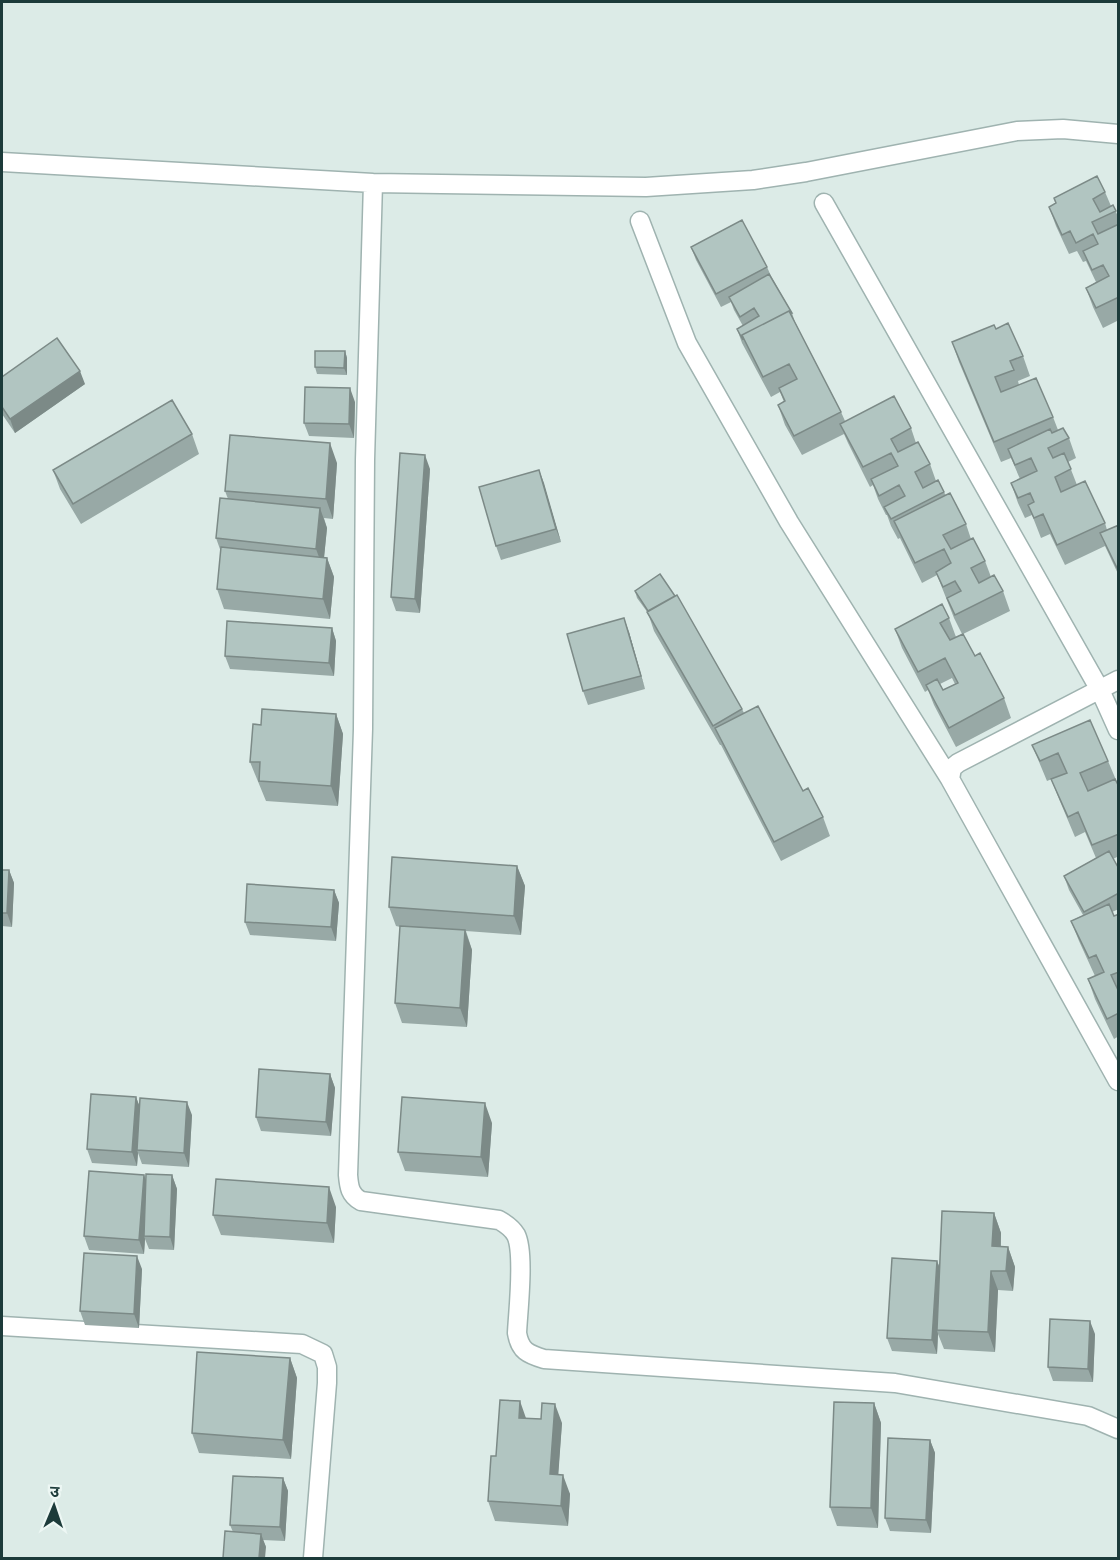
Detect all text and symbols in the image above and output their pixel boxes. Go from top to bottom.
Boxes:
north arrow [24,1476,84,1536]
text: उ [49,1481,60,1501]

